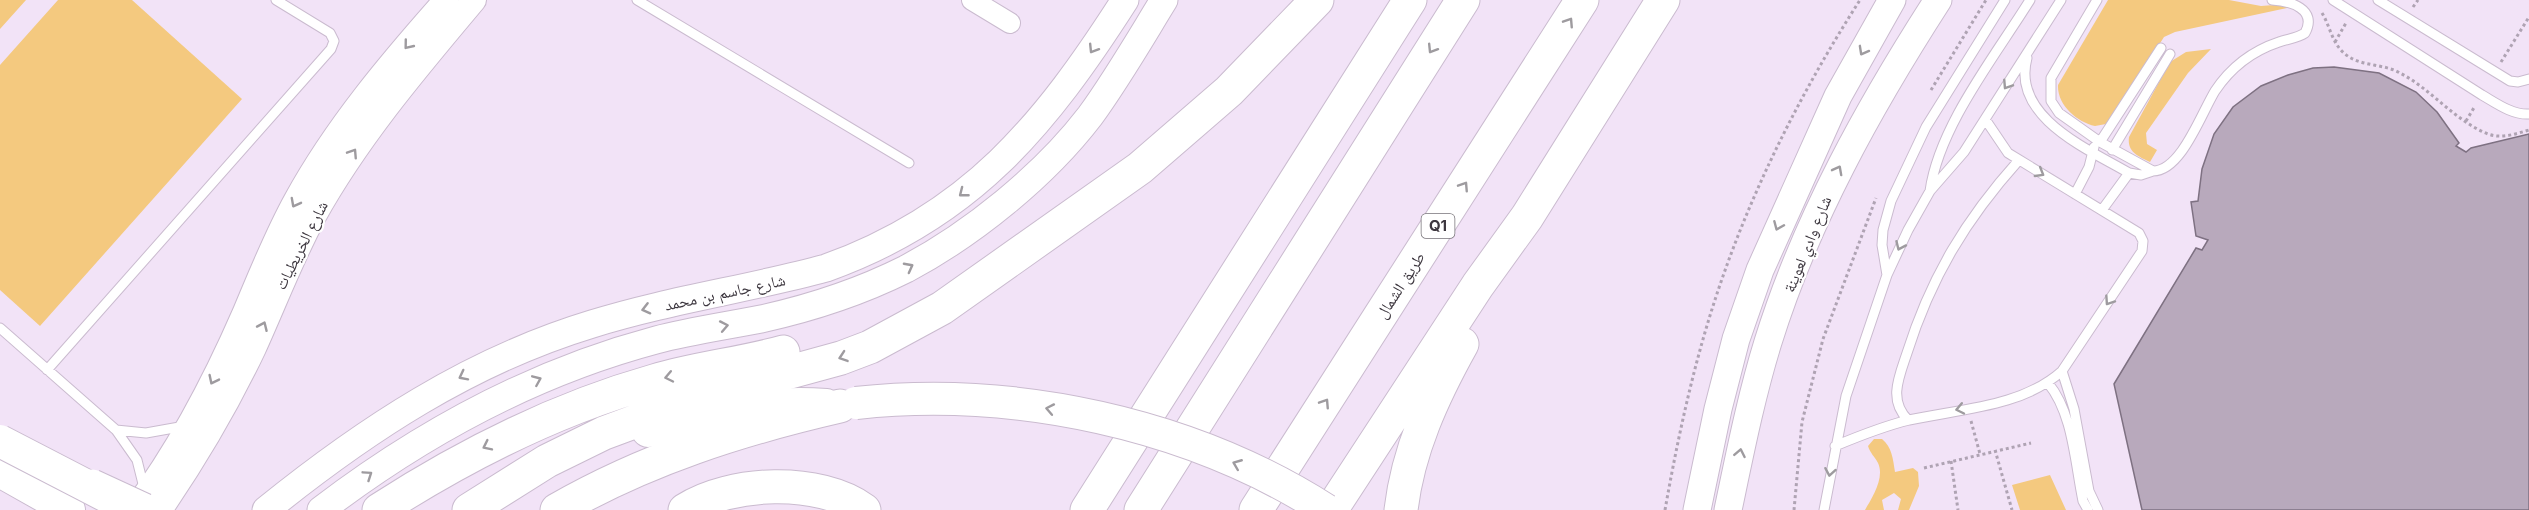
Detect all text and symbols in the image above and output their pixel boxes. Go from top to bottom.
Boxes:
one-way arrow [1561,17,1572,28]
one-way arrow [404,38,415,49]
one-way arrow [1090,43,1101,54]
one-way arrow [1429,43,1440,54]
one-way arrow [1859,45,1870,55]
one-way arrow [2003,78,2014,89]
one-way arrow [346,149,357,160]
one-way arrow [2034,165,2044,177]
one-way arrow [1831,166,1842,176]
one-way arrow [1456,182,1468,192]
one-way arrow [959,185,970,196]
street label: شارع وادي لعوينة [1779,193,1838,296]
street label: شارع الخريطيات [270,197,333,293]
one-way arrow [291,197,302,207]
road number: Q1 [1422,214,1454,238]
one-way arrow [1774,220,1786,231]
one-way arrow [1895,240,1907,251]
street label: طريق الشمال [1371,248,1430,323]
one-way arrow [903,263,913,274]
street label: شارع جاسم بن محمد [663,269,787,316]
one-way arrow [2105,294,2116,305]
one-way arrow [641,302,651,315]
one-way arrow [719,320,729,333]
one-way arrow [256,321,268,332]
one-way arrow [838,350,849,363]
one-way arrow [459,369,470,380]
one-way arrow [665,370,675,383]
one-way arrow [209,373,220,384]
one-way arrow [531,375,542,387]
one-way arrow [1317,399,1329,409]
one-way arrow [1955,402,1965,415]
one-way arrow [1045,403,1055,416]
one-way arrow [483,438,494,450]
one-way arrow [1733,448,1746,458]
one-way arrow [1232,459,1243,471]
one-way arrow [1824,467,1837,477]
one-way arrow [361,471,372,482]

